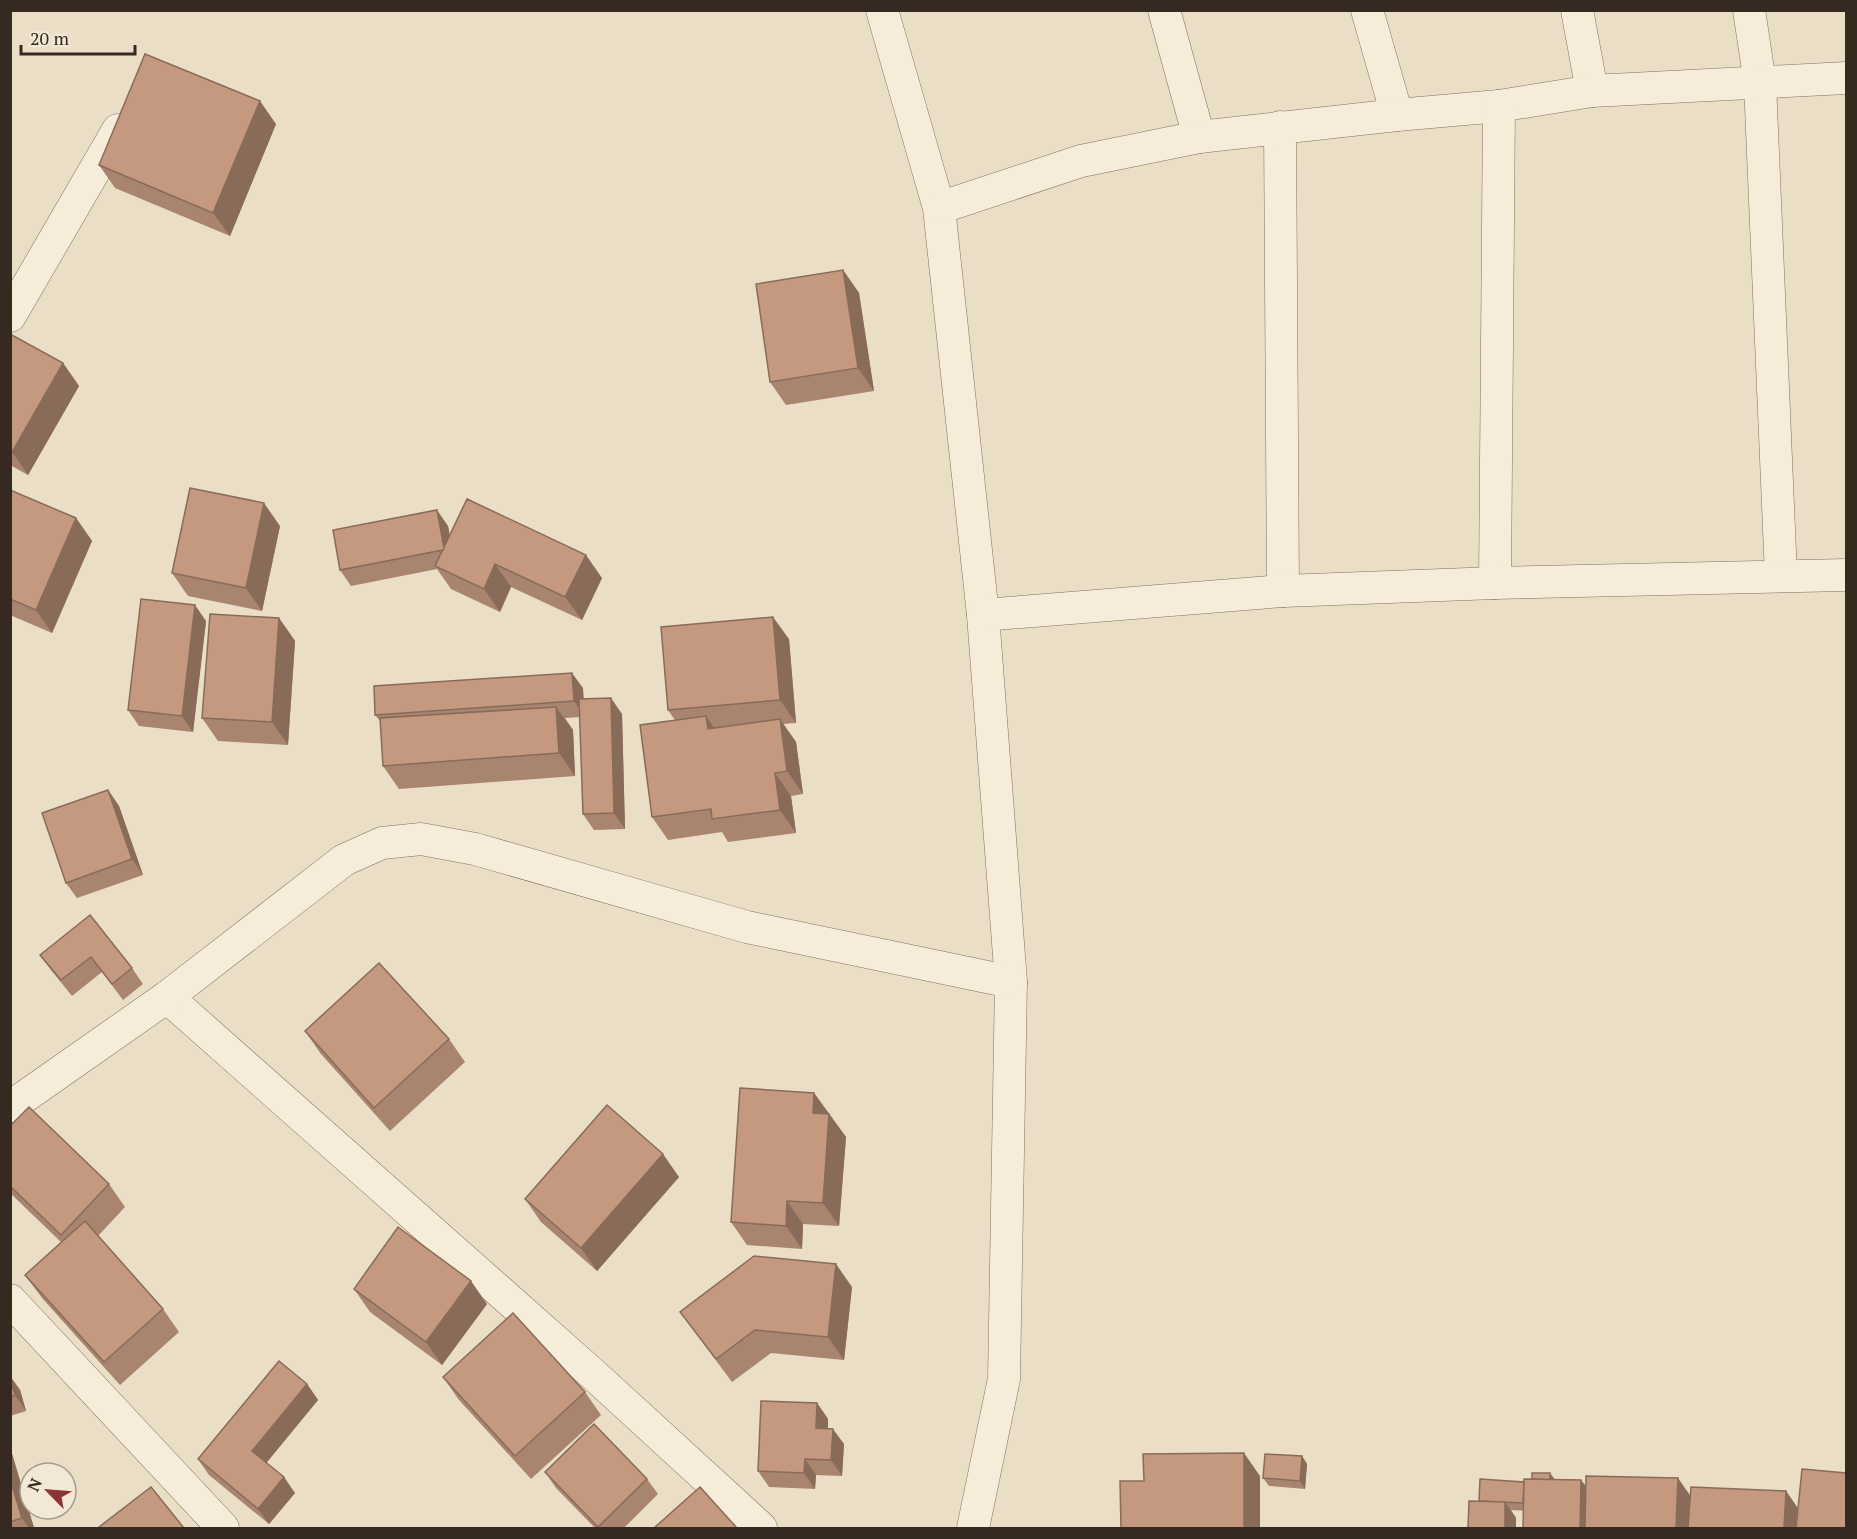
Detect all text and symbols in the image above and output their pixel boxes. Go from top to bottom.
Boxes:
scale bar [21,18,135,56]
text: 20 m [30,26,70,50]
north arrow [18,1461,78,1521]
text: N [22,1475,47,1495]

